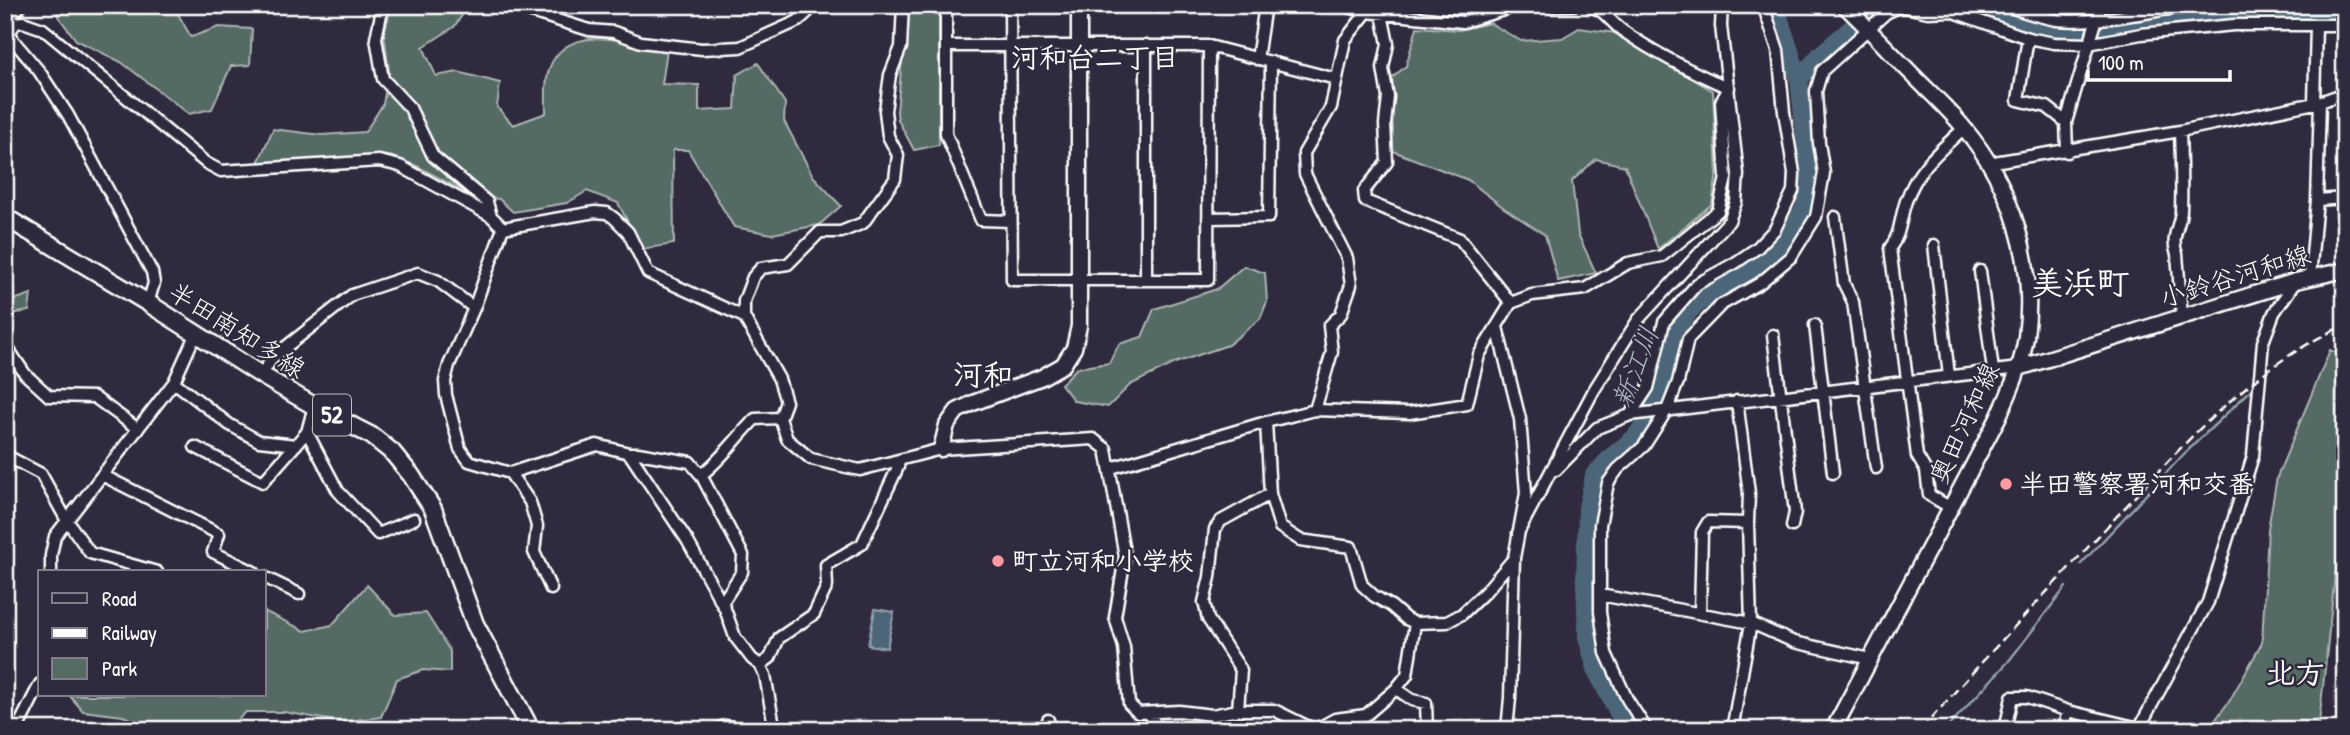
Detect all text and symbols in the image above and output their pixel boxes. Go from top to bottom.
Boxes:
district label: 河和台二丁目 [1011,38,1179,76]
scale bar [2088,38,2229,82]
text: 100 m [2098,48,2144,77]
street label: 小鈴谷河和線 [2155,236,2315,315]
district label: 美浜町 [2031,260,2130,304]
street label: 半田南知多線 [162,273,313,386]
water label: 新江川 [1602,321,1668,413]
district label: 河和 [953,354,1013,394]
street label: 奥田河和線 [1920,356,2007,489]
road number: 52 [313,394,351,436]
place label: 半田警察署河和交番 [2020,466,2254,501]
marker: 半田警察署河和交番 [1998,476,2014,492]
place label: 町立河和小学校 [1012,543,1194,578]
marker: 町立河和小学校 [990,553,1006,569]
legend [38,570,266,696]
text: Road [102,584,136,613]
text: Railway [102,618,157,647]
district label: 北方 [2265,652,2325,692]
text: Park [102,654,137,683]

